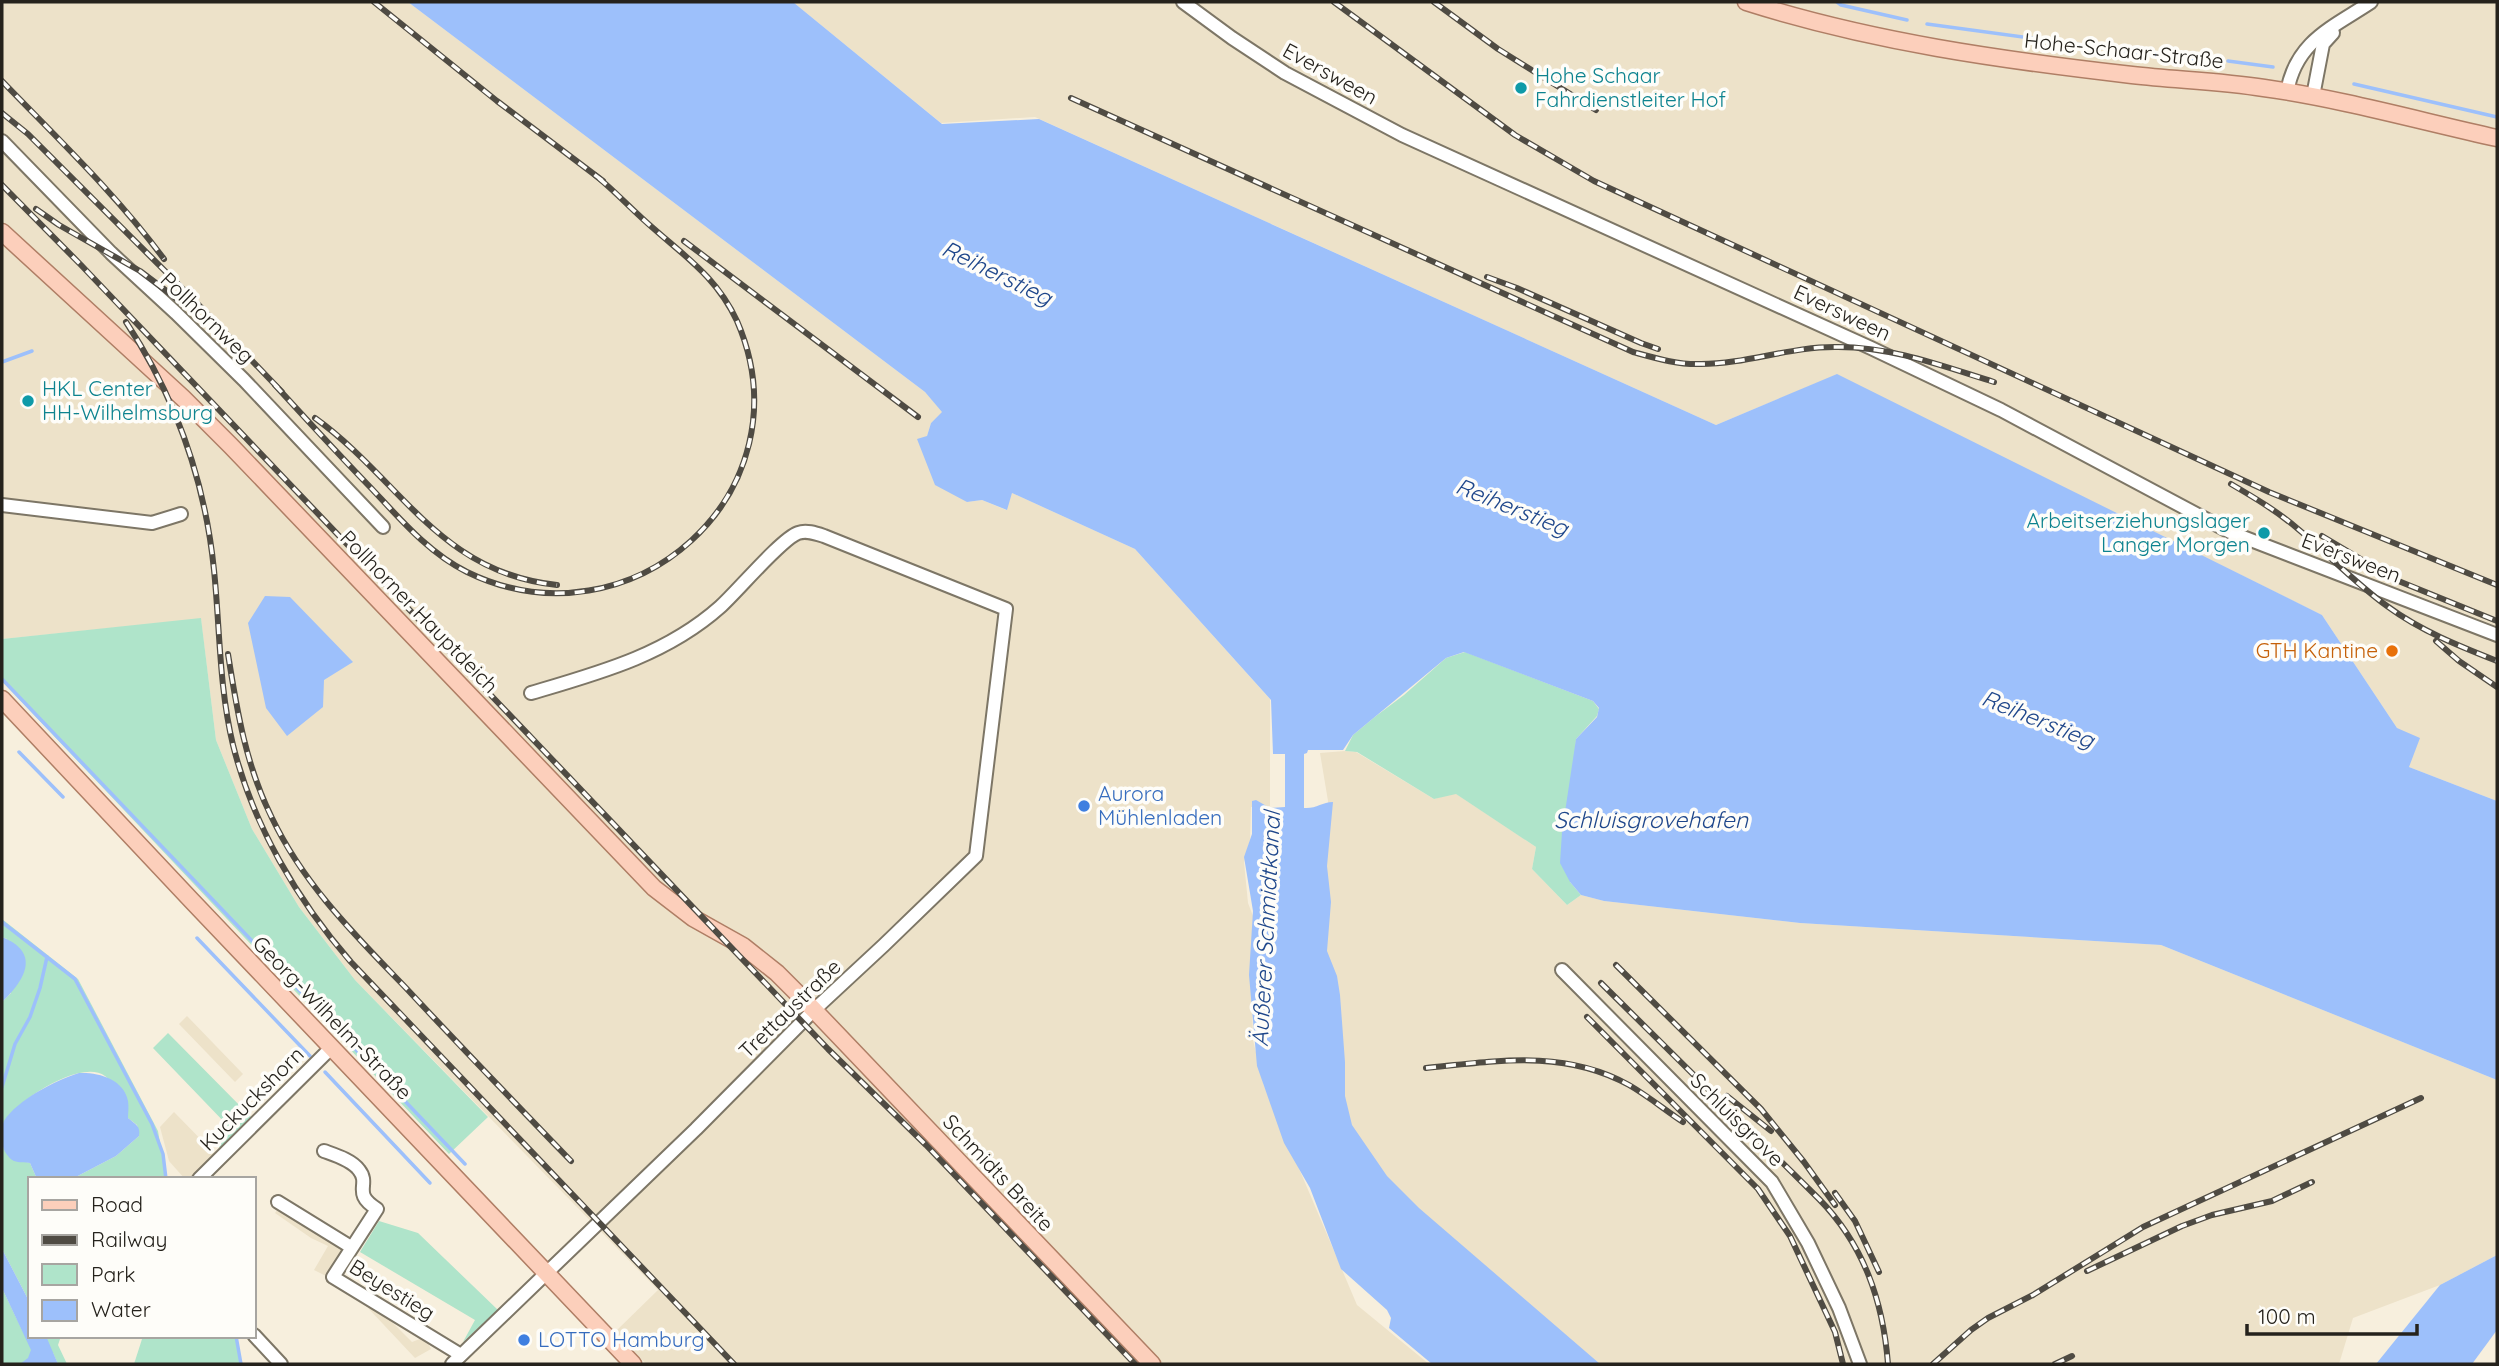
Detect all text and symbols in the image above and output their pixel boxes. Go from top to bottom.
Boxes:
street label: Hohe-Schaar-Straße [2023,27,2225,73]
street label: Eversween [1279,37,1382,110]
place label: Hohe Schaar Fahrdienstleiter Hof [1535,62,1726,112]
marker: Hohe Schaar Fahrdienstleiter Hof [1513,80,1529,96]
water label: Reiherstieg [937,233,1058,312]
street label: Pollhornweg [155,266,260,368]
street label: Eversween [1790,278,1895,346]
place label: HKL Center HH-Wilhelmsburg [42,375,213,425]
marker: HKL Center HH-Wilhelmsburg [20,393,36,409]
water label: Reiherstieg [1452,471,1574,543]
place label: Arbeitserziehungslager Langer Morgen [2027,507,2250,557]
street label: Pollhorner Hauptdeich [335,524,504,698]
marker: Arbeitserziehungslager Langer Morgen [2256,525,2272,541]
street label: Eversween [2298,526,2405,588]
place label: GTH Kantine [2256,637,2378,663]
marker: GTH Kantine [2384,643,2400,659]
water label: Reiherstieg [1978,683,2100,755]
place label: Aurora Mühlenladen [1098,780,1222,830]
marker: Aurora Mühlenladen [1076,798,1092,814]
water label: Schluisgrovehafen [1554,805,1749,834]
water label: Äußerer Schmidtkanal [1245,808,1286,1047]
street label: Georg-Wilhelm-Straße [248,930,418,1105]
street label: Trettaustraße [733,953,846,1063]
street label: Kuckuckshorn [194,1041,309,1156]
street label: Schluisgrove [1685,1067,1790,1172]
street label: Schmidts Breite [938,1108,1060,1236]
legend [28,1177,256,1338]
text: Road [91,1191,143,1217]
text: Railway [91,1226,167,1252]
street label: Beyestieg [345,1253,440,1325]
text: Park [91,1261,135,1287]
scale bar [2247,1292,2417,1336]
text: Water [91,1296,151,1322]
text: 100 m [2258,1303,2316,1329]
place label: LOTTO Hamburg [538,1326,705,1352]
marker: LOTTO Hamburg [516,1332,532,1348]

